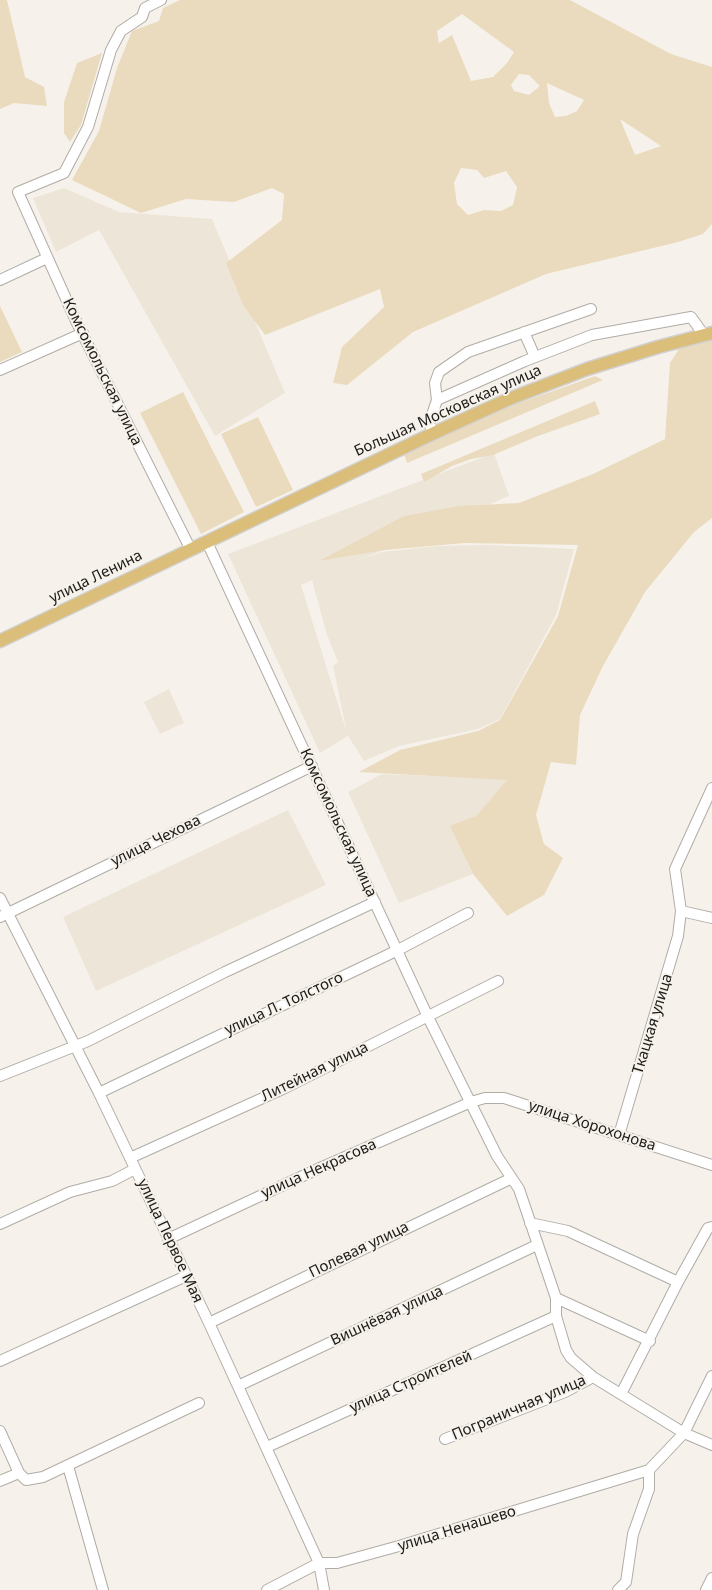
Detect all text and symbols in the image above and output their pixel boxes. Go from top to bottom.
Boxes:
street label: Комсомольская улица [59,295,145,449]
street label: Большая Московская улица [352,362,544,460]
street label: улица Ленина [47,547,145,607]
street label: Комсомольская улица [296,746,380,900]
street label: улица Чехова [108,812,204,870]
street label: улица Л. Толстого [222,969,346,1039]
street label: Ткацкая улица [629,972,677,1076]
street label: Литейная улица [259,1038,371,1106]
street label: улица Хорохонова [526,1097,658,1155]
street label: улица Некрасова [259,1136,379,1202]
street label: улица Первое Мая [133,1176,207,1306]
street label: Полевая улица [306,1218,412,1282]
street label: Вишнёвая улица [328,1282,446,1350]
street label: улица Строителей [347,1347,475,1417]
street label: Пограничная улица [449,1372,589,1444]
street label: улица Ненашево [396,1502,518,1556]

